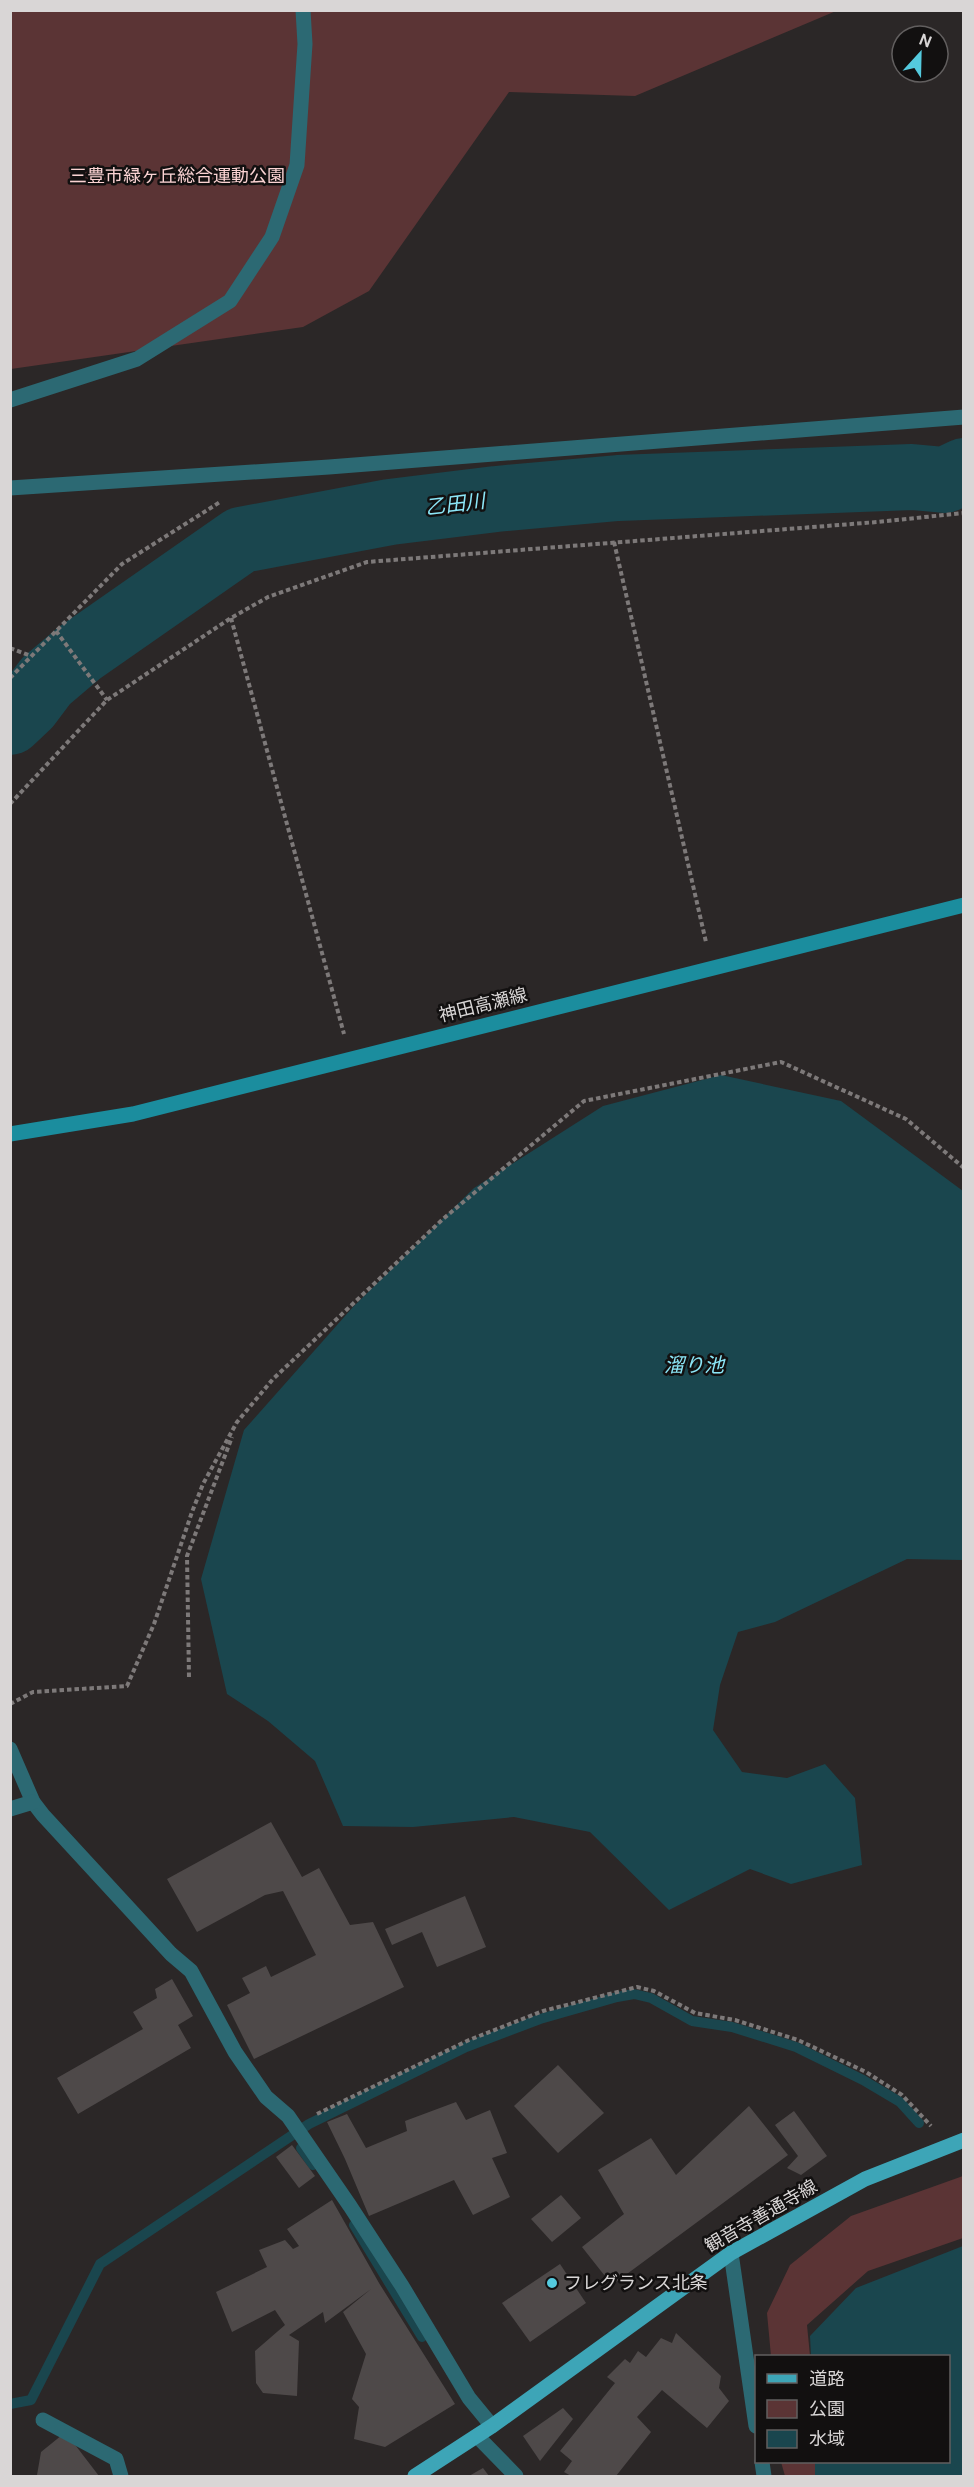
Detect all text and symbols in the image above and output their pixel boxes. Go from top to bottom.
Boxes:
north arrow [890,24,950,84]
text: N [916,29,935,52]
park label: 三豊市緑ヶ丘総合運動公園 [69,164,285,188]
water label: 乙田川 [424,487,488,521]
street label: 神田高瀬線 [436,982,530,1028]
water label: 溜り池 [664,1352,726,1378]
street label: 観音寺善通寺線 [700,2174,822,2258]
place label: フレグランス北条 [564,2271,708,2295]
marker: フレグランス北条 [545,2276,559,2290]
legend [755,2355,950,2463]
text: 道路 [809,2367,845,2391]
text: 公園 [809,2397,845,2421]
text: 水域 [809,2427,845,2451]

